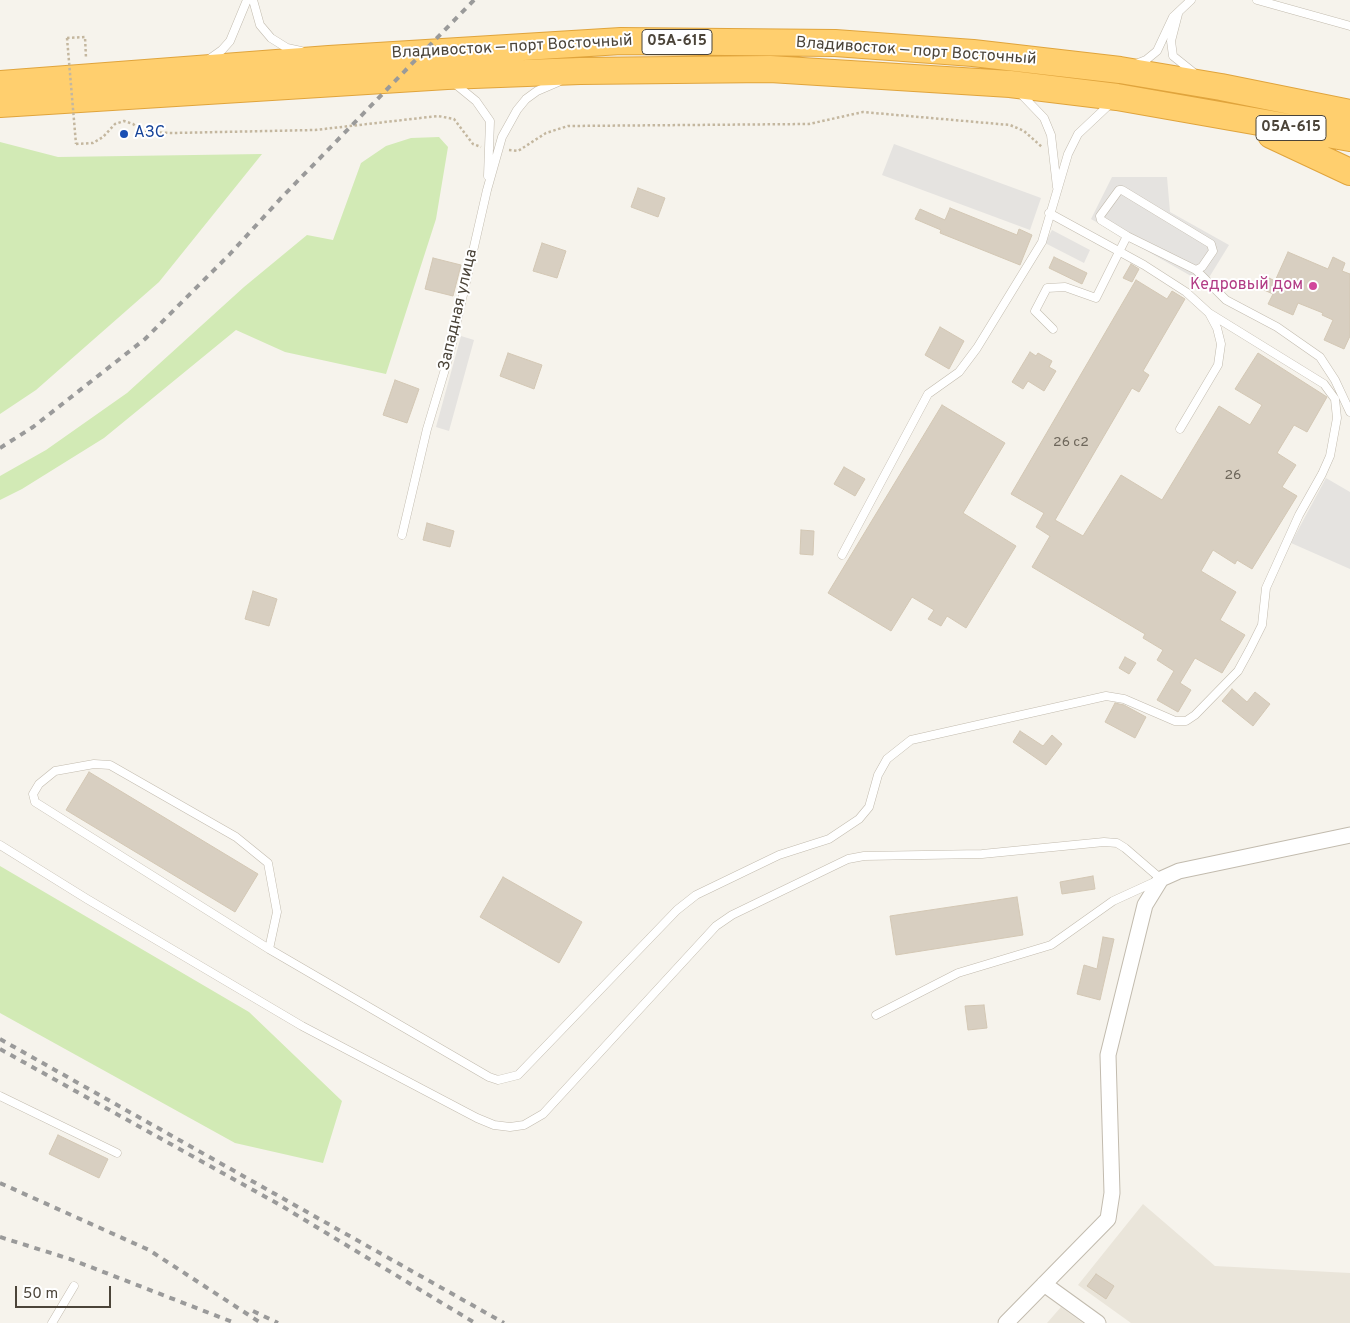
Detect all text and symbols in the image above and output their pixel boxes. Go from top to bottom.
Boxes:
road number: 05А-615 [642,30,712,54]
street label: Владивосток — порт Восточный [391,32,633,64]
street label: Владивосток — порт Восточный [795,34,1037,70]
road number: 05А-615 [1256,116,1326,140]
place label: АЗС [134,124,165,144]
marker: АЗС [118,128,130,140]
street label: Западная улица [436,247,482,373]
place label: Кедровый дом [1190,276,1303,296]
marker: Кедровый дом [1307,280,1319,292]
house number: 26 с2 [1053,435,1089,451]
house number: 26 [1225,468,1241,484]
scale bar [18,1276,114,1308]
text: 50 m [23,1285,58,1304]

